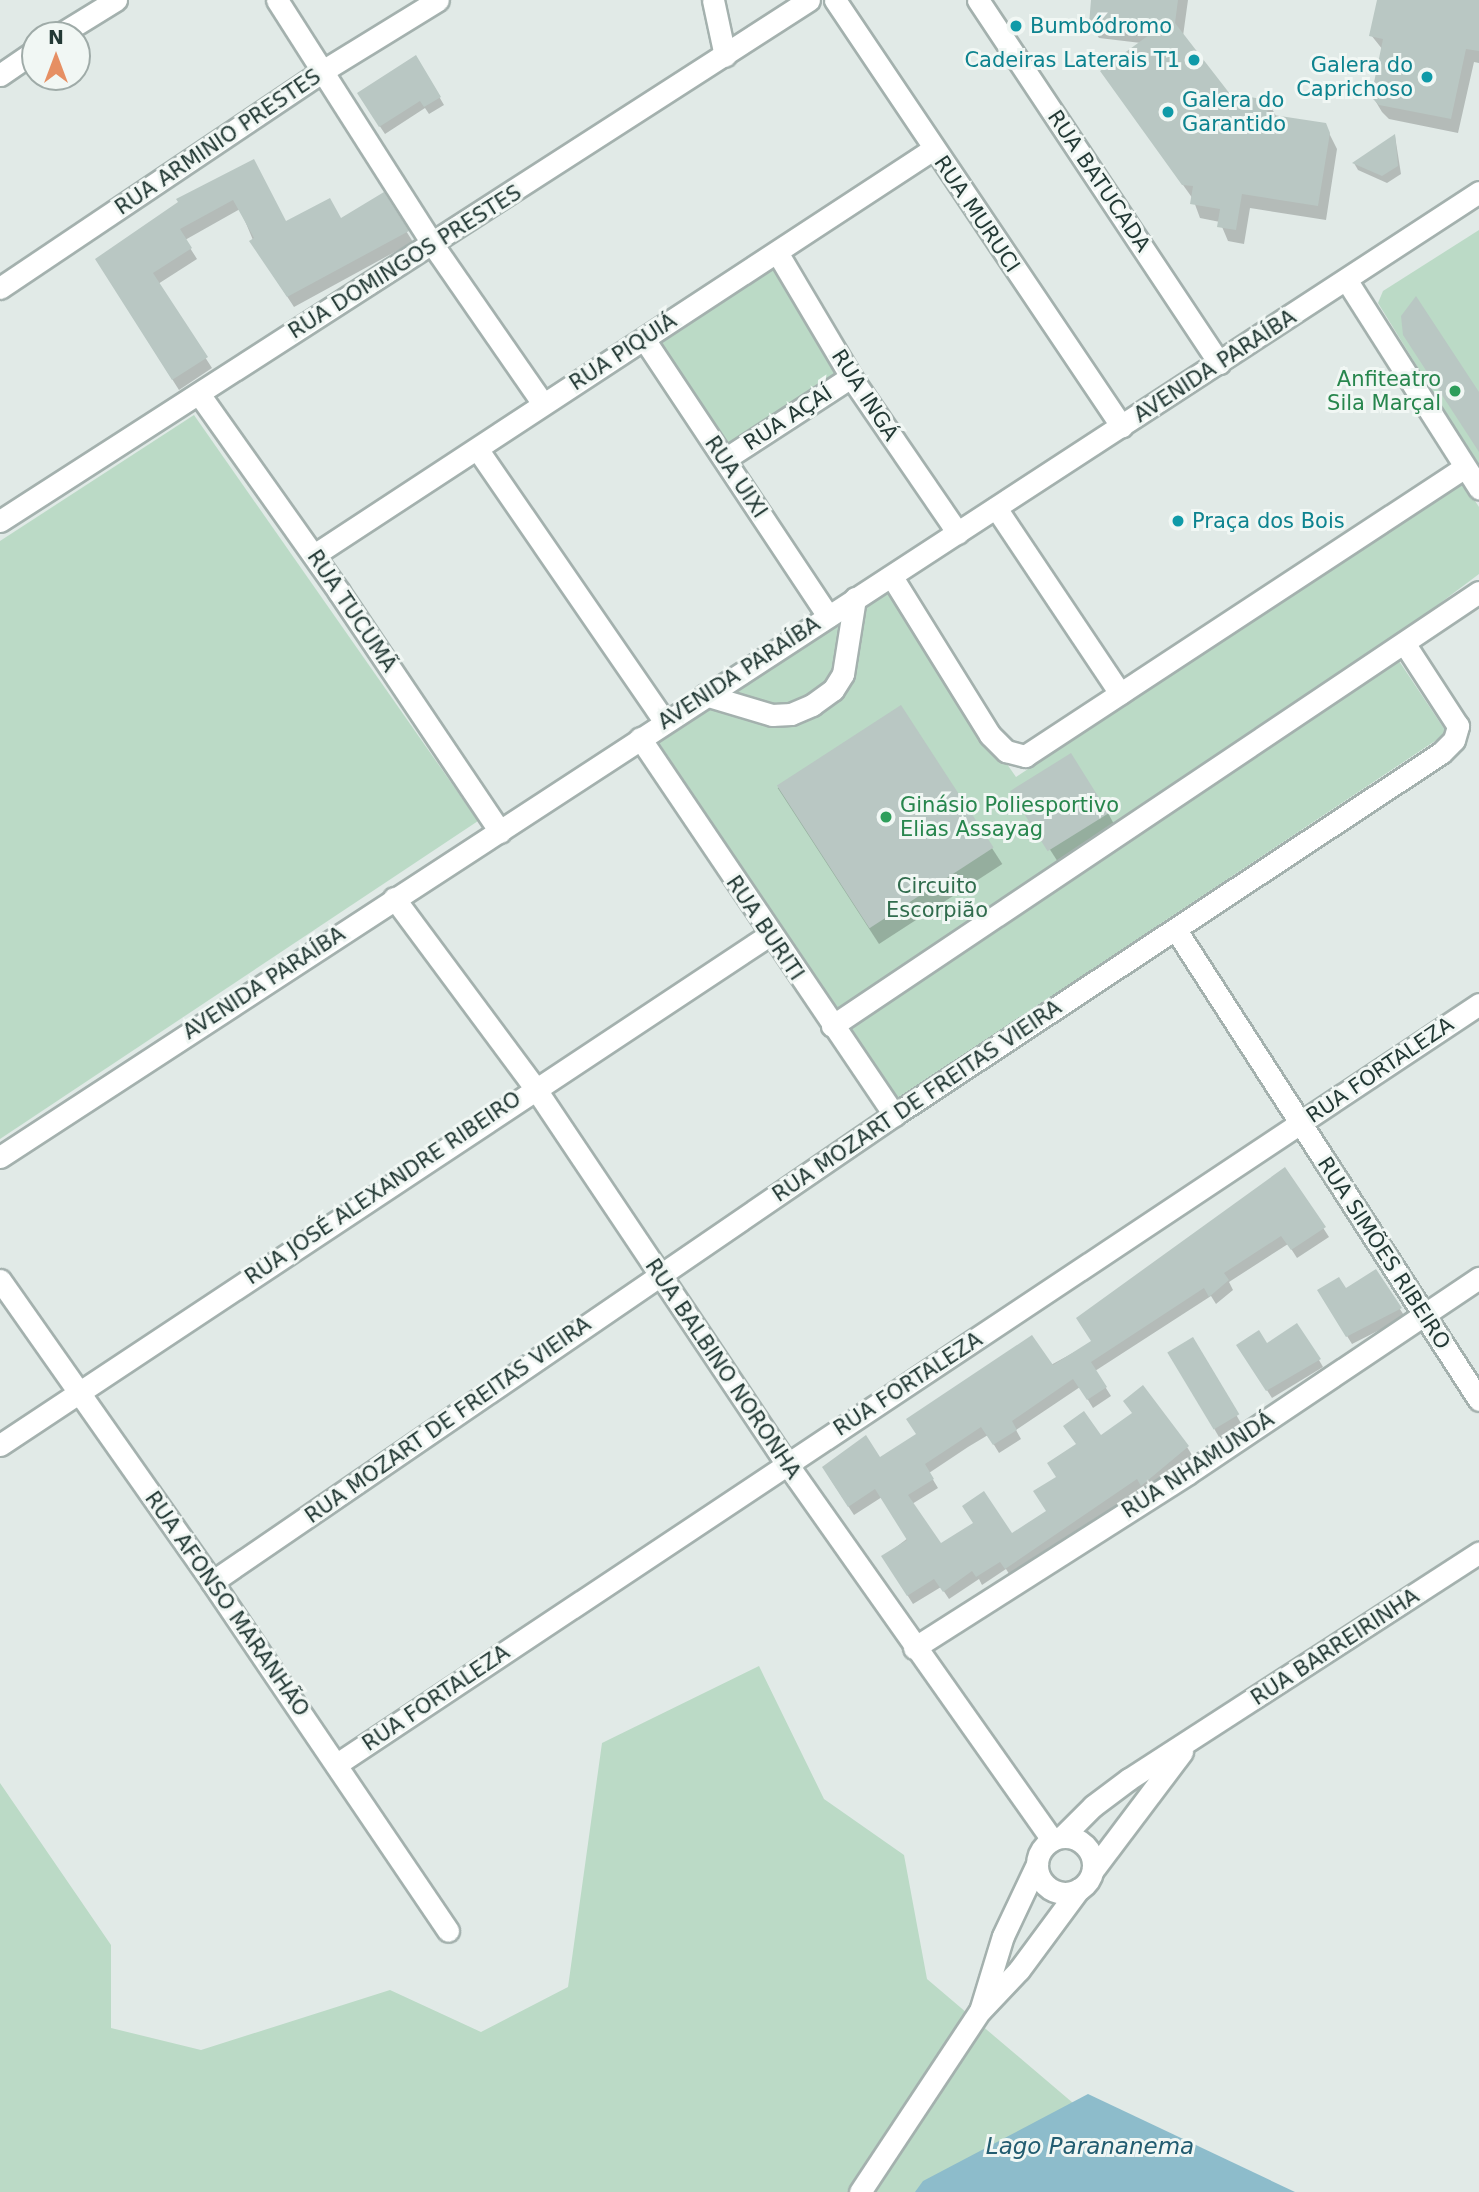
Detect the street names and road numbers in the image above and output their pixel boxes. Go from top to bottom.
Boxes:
street label: RUA ARMINIO PRESTES [110,64,326,220]
street label: RUA BATUCADA [1042,105,1156,257]
street label: RUA MURUCI [929,151,1025,277]
street label: RUA DOMINGOS PRESTES [284,180,526,344]
street label: AVENIDA PARAÍBA [1129,304,1301,428]
street label: RUA PIQUIÁ [565,308,681,396]
street label: RUA INGÁ [826,345,904,445]
street label: RUA AÇAÍ [739,380,837,456]
street label: RUA UIXI [700,431,772,523]
street label: RUA TUCUMÃ [302,545,402,677]
street label: AVENIDA PARAÍBA [653,611,825,735]
street label: RUA BURITI [721,871,809,985]
street label: AVENIDA PARAÍBA [178,921,350,1045]
street label: RUA MOZART DE FREITAS VIEIRA [768,995,1066,1207]
street label: RUA FORTALEZA [1302,1011,1458,1129]
street label: RUA JOSÉ ALEXANDRE RIBEIRO [240,1086,526,1290]
street label: RUA SIMÕES RIBEIRO [1312,1152,1456,1354]
street label: RUA BALBINO NORONHA [640,1254,806,1484]
street label: RUA MOZART DE FREITAS VIEIRA [300,1311,596,1529]
street label: RUA FORTALEZA [829,1327,987,1441]
street label: RUA NHAMUNDÁ [1117,1406,1279,1524]
street label: RUA AFONSO MARANHÃO [140,1487,314,1721]
street label: RUA BARREIRINHA [1246,1583,1424,1711]
street label: RUA FORTALEZA [358,1639,514,1757]

